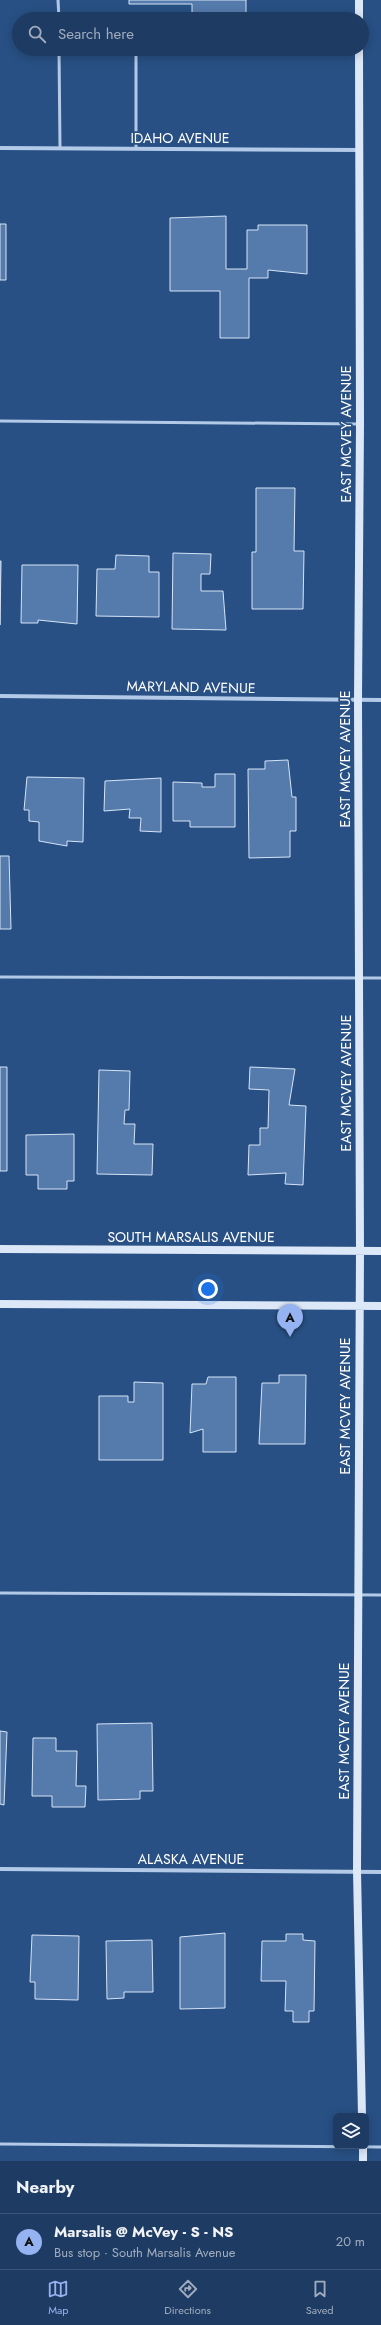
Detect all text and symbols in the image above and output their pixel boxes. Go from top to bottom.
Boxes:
search box [12,12,369,56]
icon: search [26,23,48,45]
text: Search here [58,23,134,45]
street label: IDAHO AVENUE [130,128,230,148]
street label: EAST MCVEY AVENUE [336,365,356,503]
street label: MARYLAND AVENUE [126,676,256,698]
street label: EAST MCVEY AVENUE [335,690,355,828]
street label: EAST MCVEY AVENUE [336,1014,356,1152]
street label: SOUTH MARSALIS AVENUE [107,1227,275,1247]
your location [198,1279,218,1299]
pin: A [277,1304,303,1337]
street label: EAST MCVEY AVENUE [335,1337,355,1475]
street label: EAST MCVEY AVENUE [334,1662,354,1800]
street label: ALASKA AVENUE [138,1849,244,1869]
map controls [333,2113,369,2149]
button: layers [333,2113,369,2149]
text: Nearby [16,2175,74,2199]
text: Marsalis @ McVey - S - NS [54,2221,233,2243]
text: A [24,2232,34,2251]
text: 20 m [336,2232,365,2251]
text: Bus stop · South Marsalis Avenue [54,2243,235,2262]
tab: Map [47,2278,69,2318]
tab: Directions [164,2278,211,2318]
tab: Saved [306,2278,334,2318]

